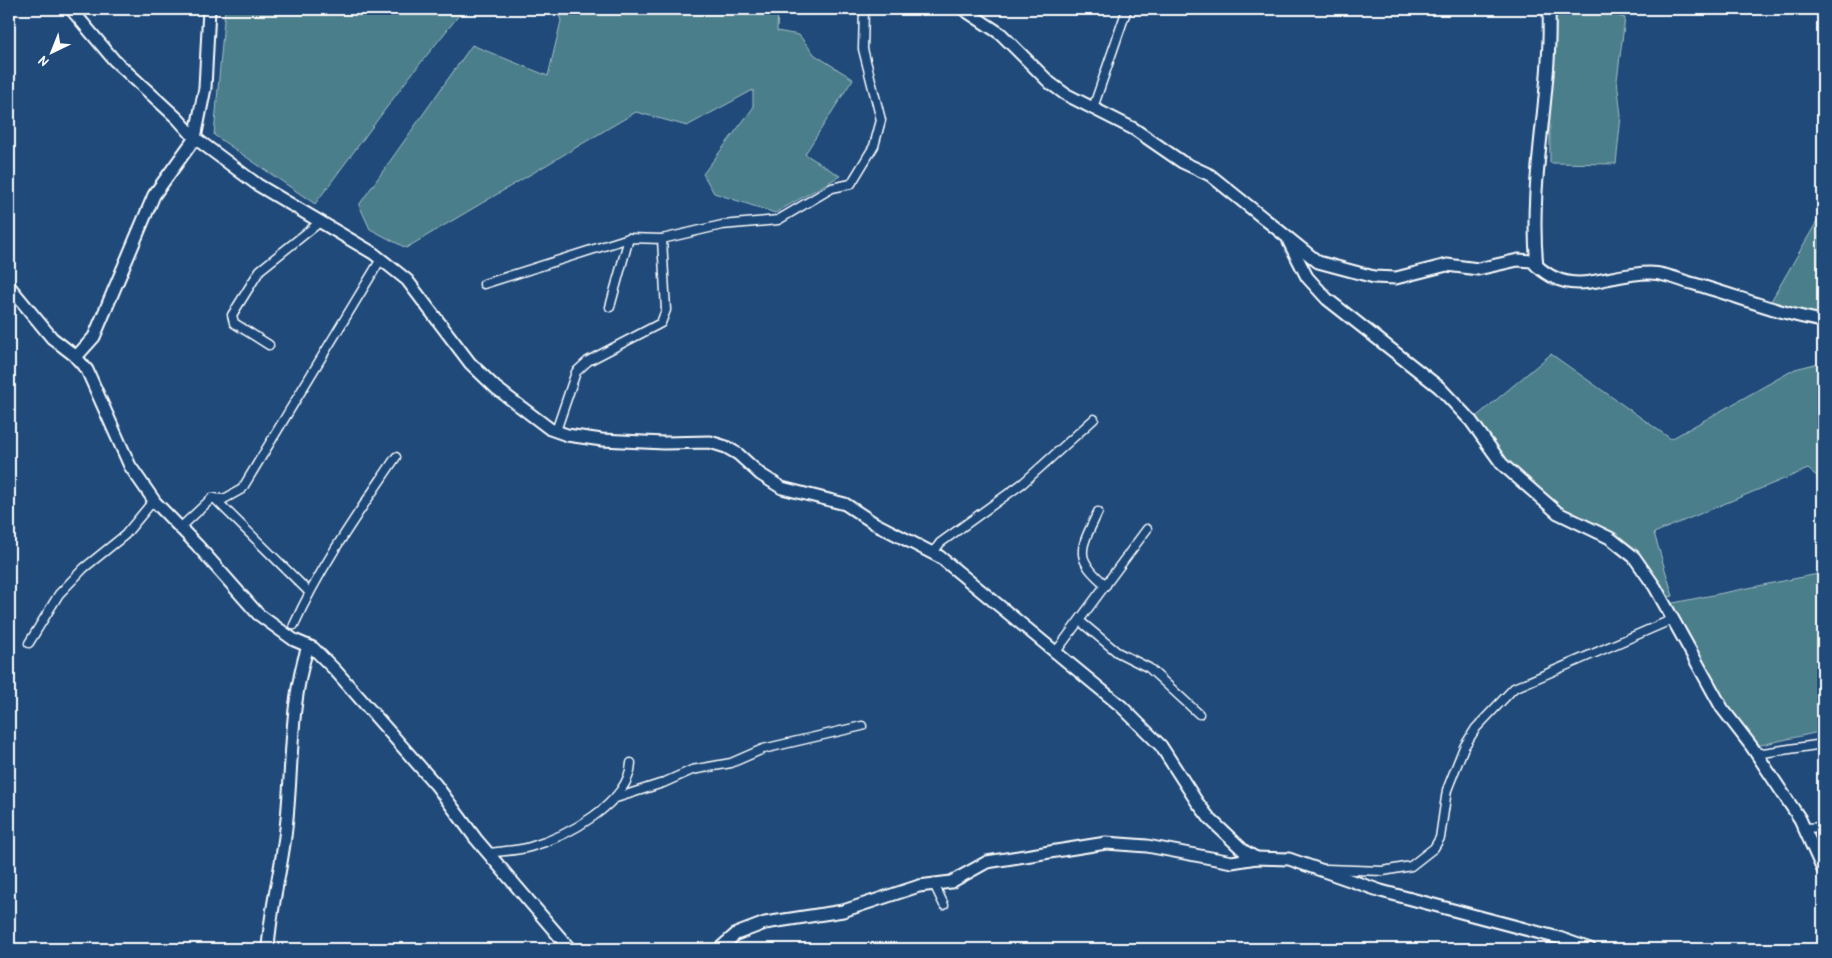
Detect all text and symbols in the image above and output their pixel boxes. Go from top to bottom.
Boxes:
north arrow [28,28,78,78]
text: N [33,52,52,71]

